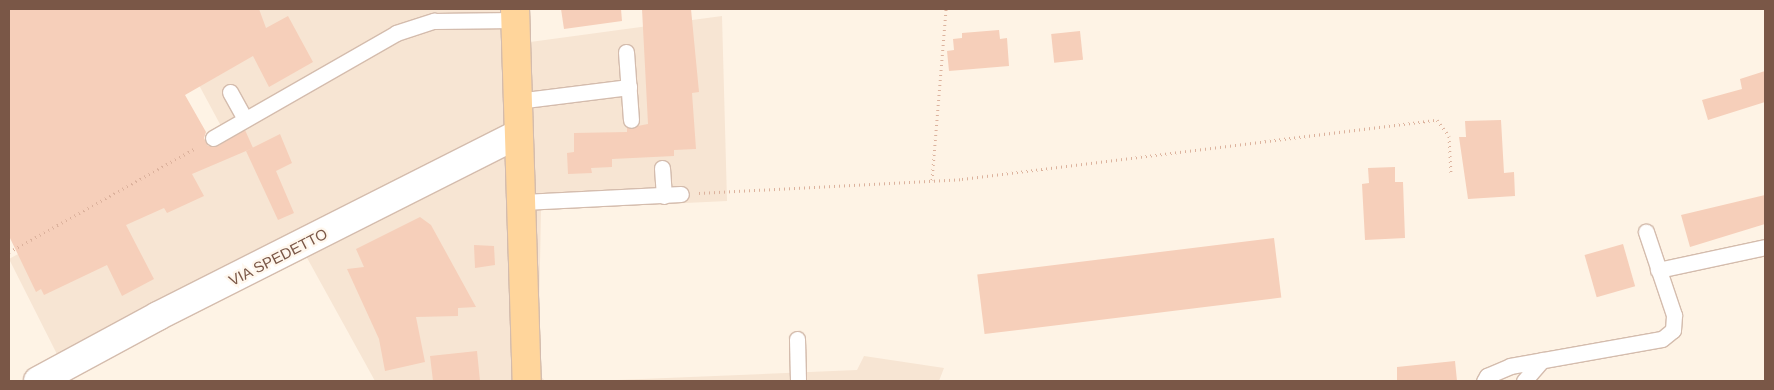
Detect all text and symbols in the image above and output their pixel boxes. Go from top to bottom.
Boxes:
street label: VIA SPEDETTO [225,224,331,290]

